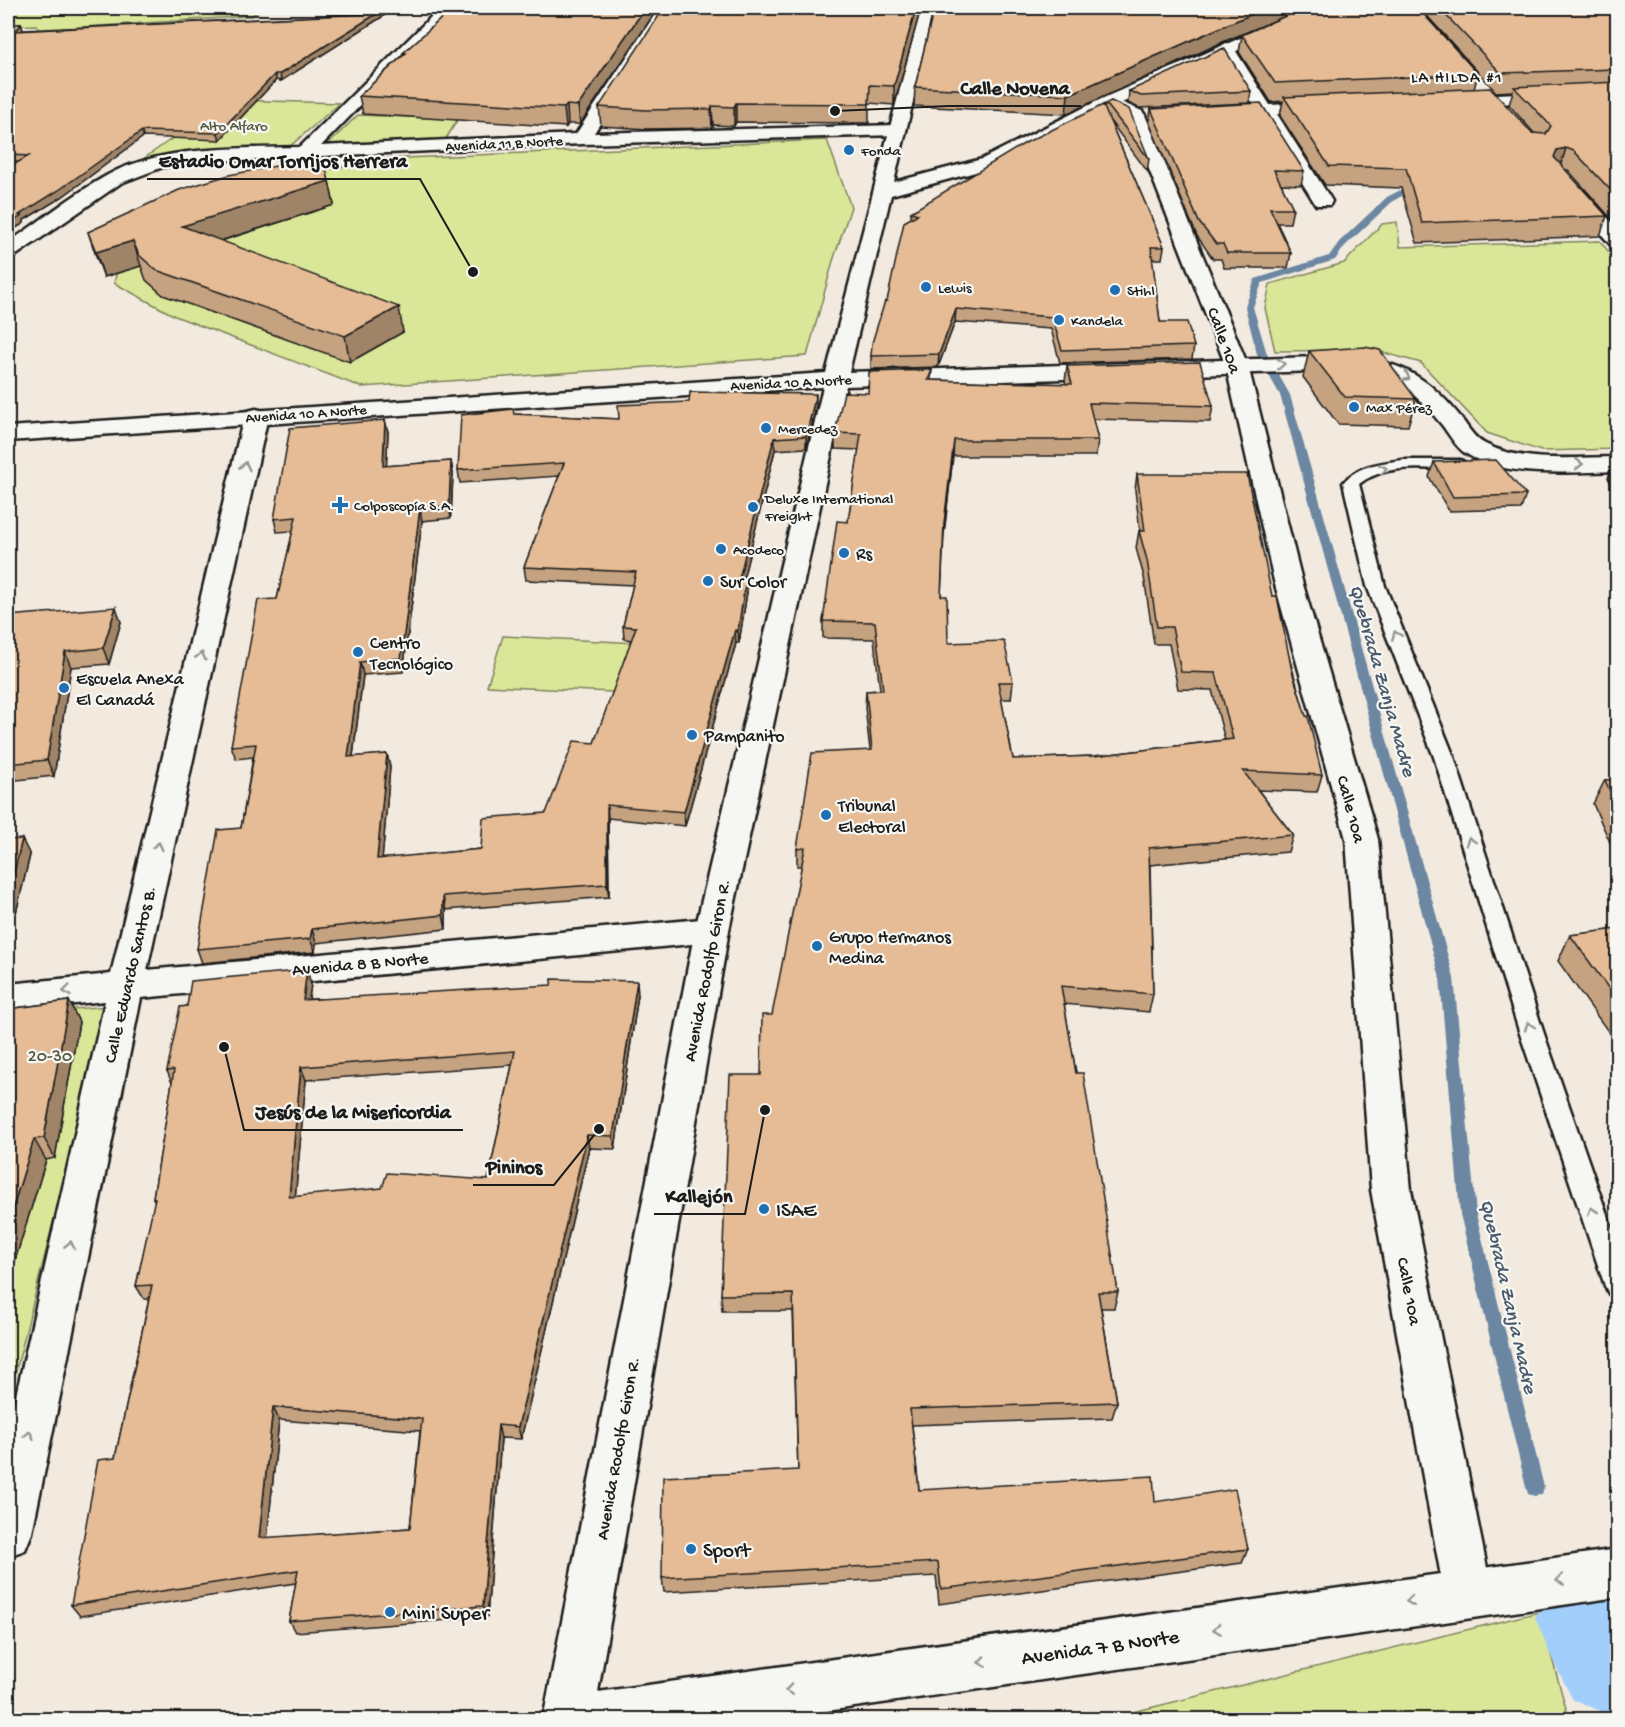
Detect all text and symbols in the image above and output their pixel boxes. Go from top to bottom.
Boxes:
callout: Calle Novena [948,68,1081,106]
district label: LA HILDA #1 [1411,70,1503,89]
text: Calle Novena [960,79,1070,102]
park label: Alto Alfaro [200,118,268,136]
street label: Avenida 11 B Norte [445,133,564,157]
callout: Estadio Omar Torrijos Herrera [147,141,420,179]
marker: Fonda [842,143,856,157]
place label: Fonda [860,143,901,161]
text: Estadio Omar Torrijos Herrera [159,152,408,175]
marker: Lewis [919,280,933,294]
place label: Lewis [938,280,972,298]
marker: Stihl [1108,283,1122,297]
place label: Stihl [1127,283,1155,301]
street label: Calle 10a [1201,305,1245,378]
marker: Kandela [1052,313,1066,327]
place label: Kandela [1071,313,1124,331]
one-way arrow [1276,358,1285,371]
one-way arrow [1399,370,1410,381]
street label: Avenida 10 A Norte [730,372,853,396]
marker: Max Pérez [1347,400,1361,414]
place label: Max Pérez [1366,400,1432,418]
street label: Avenida 10 A Norte [245,402,368,428]
marker: Mercedez [759,421,773,435]
place label: Mercedez [778,421,838,439]
one-way arrow [1574,458,1583,470]
one-way arrow [238,461,251,471]
one-way arrow [1378,463,1388,476]
place label: Deluxe International Freight [764,491,893,526]
marker: Colposcopía S.A. [331,496,349,514]
place label: Colposcopía S.A. [354,498,455,516]
marker: Deluxe International Freight [746,500,760,514]
marker: Acodeco [714,542,728,556]
place label: Acodeco [733,542,784,560]
place label: Rs [856,545,873,566]
marker: Rs [837,546,851,560]
place label: Sur Color [720,573,788,594]
marker: Sur Color [701,574,715,588]
water label: Quebrada Zanja Madre [1342,582,1419,780]
one-way arrow [1391,630,1403,641]
place label: Centro Tecnológico [369,634,453,676]
marker: Centro Tecnológico [351,645,365,659]
one-way arrow [194,652,207,662]
place label: Escuela Anexa El Canadá [76,670,185,712]
marker: Escuela Anexa El Canadá [57,681,71,695]
place label: Pampanito [703,727,785,748]
marker: Pampanito [685,728,699,742]
street label: Calle 10a [1331,774,1369,847]
place label: Tribunal Electoral [837,797,906,839]
marker: Tribunal Electoral [819,808,833,822]
one-way arrow [1465,836,1478,847]
one-way arrow [150,842,163,852]
street label: Avenida Rodolfo Giron R. [680,877,736,1064]
street label: Calle Eduardo Santos B. [101,884,162,1065]
place label: Grupo Hermanos Medina [829,928,952,970]
marker: Grupo Hermanos Medina [810,939,824,953]
street label: Avenida 8 B Norte [291,949,430,982]
one-way arrow [63,984,72,997]
one-way arrow [1524,1021,1537,1032]
park label: 20-30 [28,1047,72,1068]
callout: Jesús de la Misericordia [244,1092,463,1130]
text: Jesús de la Misericordia [254,1103,452,1126]
callout: Pininos [473,1147,554,1185]
text: Pininos [485,1158,544,1181]
callout: Kallejón [654,1176,745,1214]
text: Kallejón [665,1187,733,1210]
water label: Quebrada Zanja Madre [1473,1197,1540,1397]
place label: ISAE [776,1200,817,1225]
marker: ISAE [757,1202,771,1216]
one-way arrow [1587,1206,1599,1217]
one-way arrow [63,1240,76,1250]
street label: Calle 10a [1391,1256,1425,1328]
street label: Avenida Rodolfo Giron R. [593,1355,646,1542]
one-way arrow [21,1430,34,1440]
place label: Sport [703,1540,752,1565]
marker: Sport [684,1542,698,1556]
one-way arrow [1555,1574,1564,1586]
one-way arrow [1405,1595,1414,1607]
place label: Mini Super [402,1603,490,1628]
marker: Mini Super [383,1605,397,1619]
one-way arrow [1212,1622,1221,1634]
street label: Avenida 7 B Norte [1020,1626,1182,1673]
one-way arrow [978,1656,987,1668]
one-way arrow [785,1683,794,1695]

